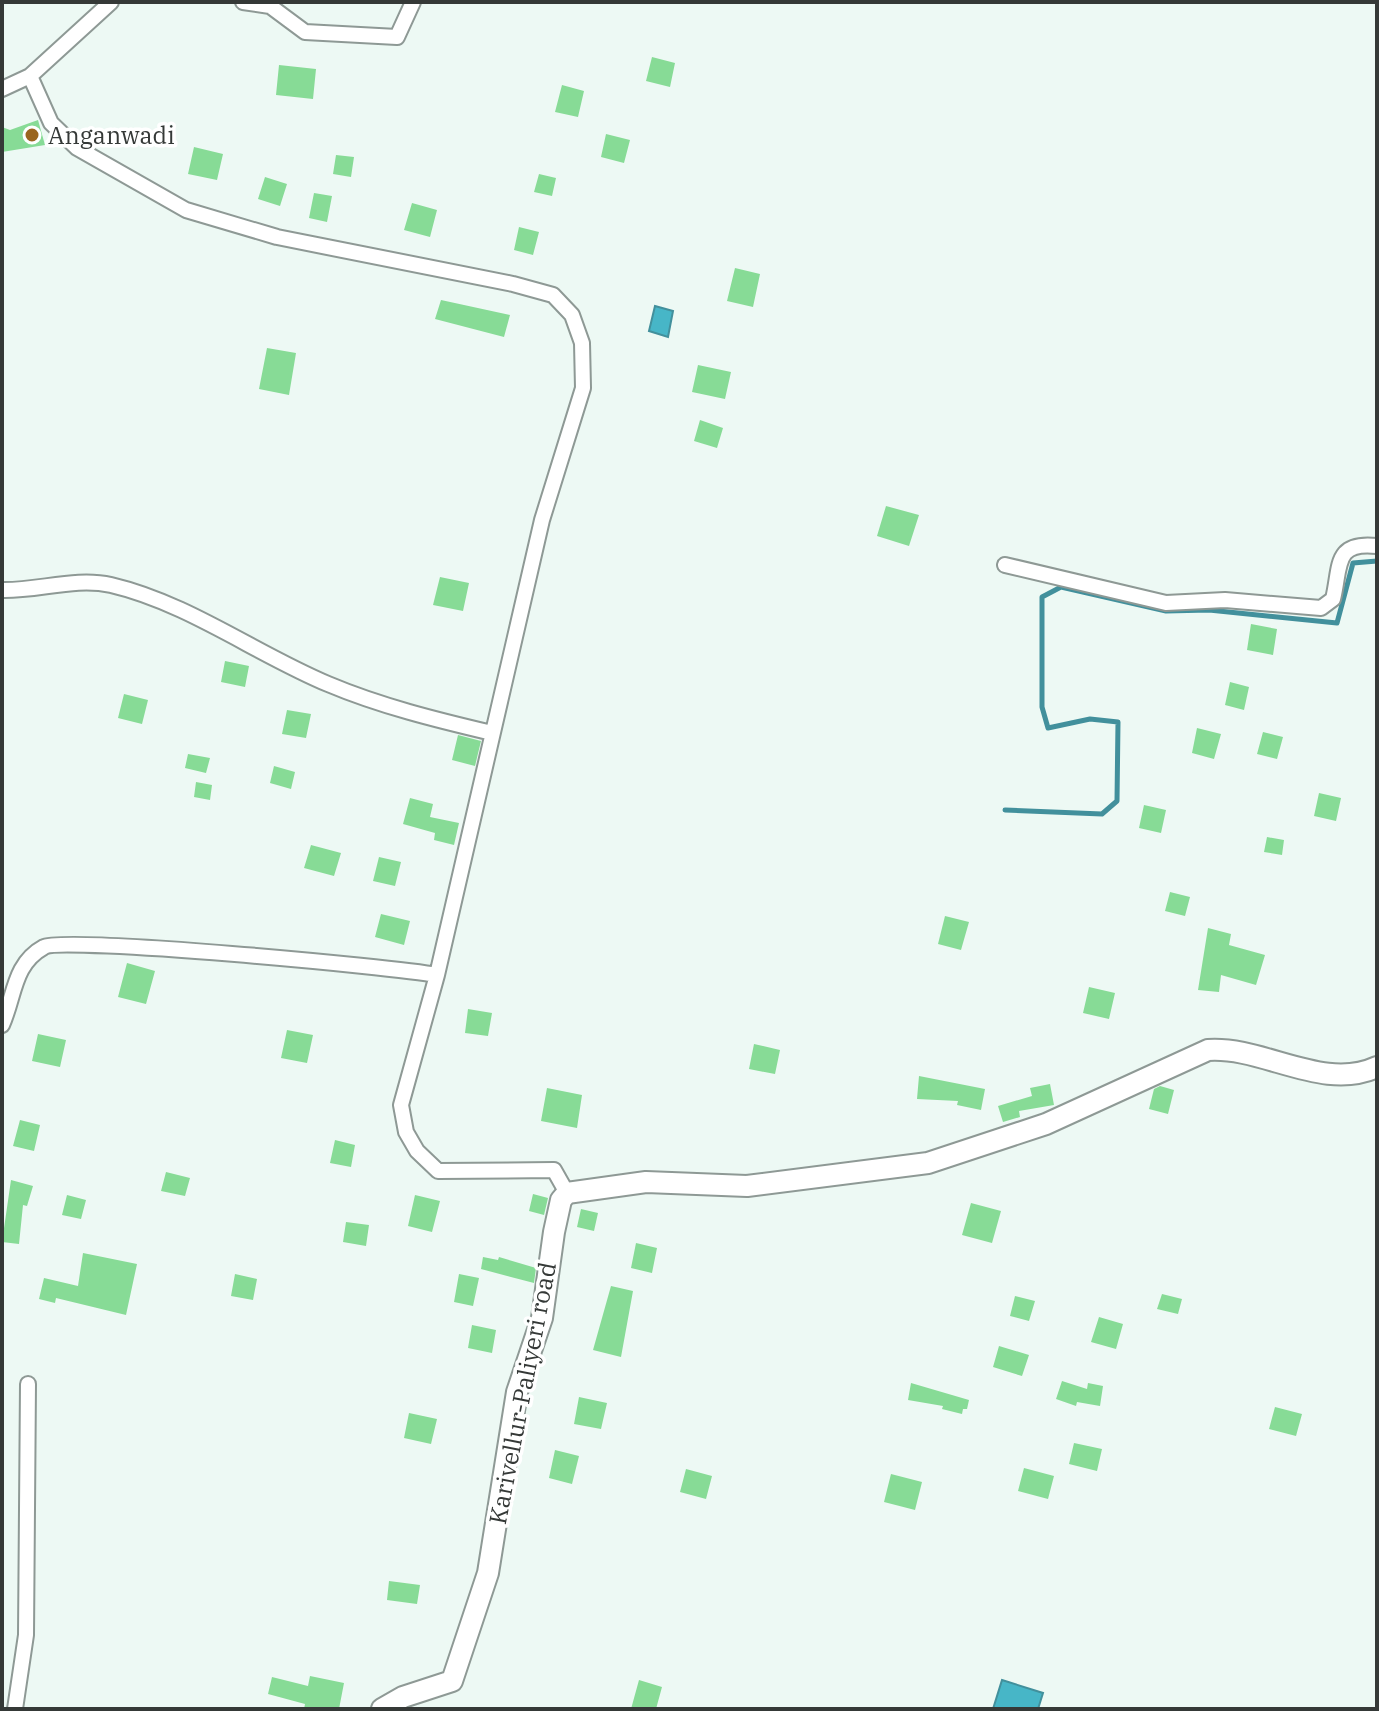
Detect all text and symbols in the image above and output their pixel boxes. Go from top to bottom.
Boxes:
place label: Anganwadi [48,119,175,151]
marker: Anganwadi [23,126,41,144]
street label: Karivellur-Paliyeri road [481,1259,563,1527]

